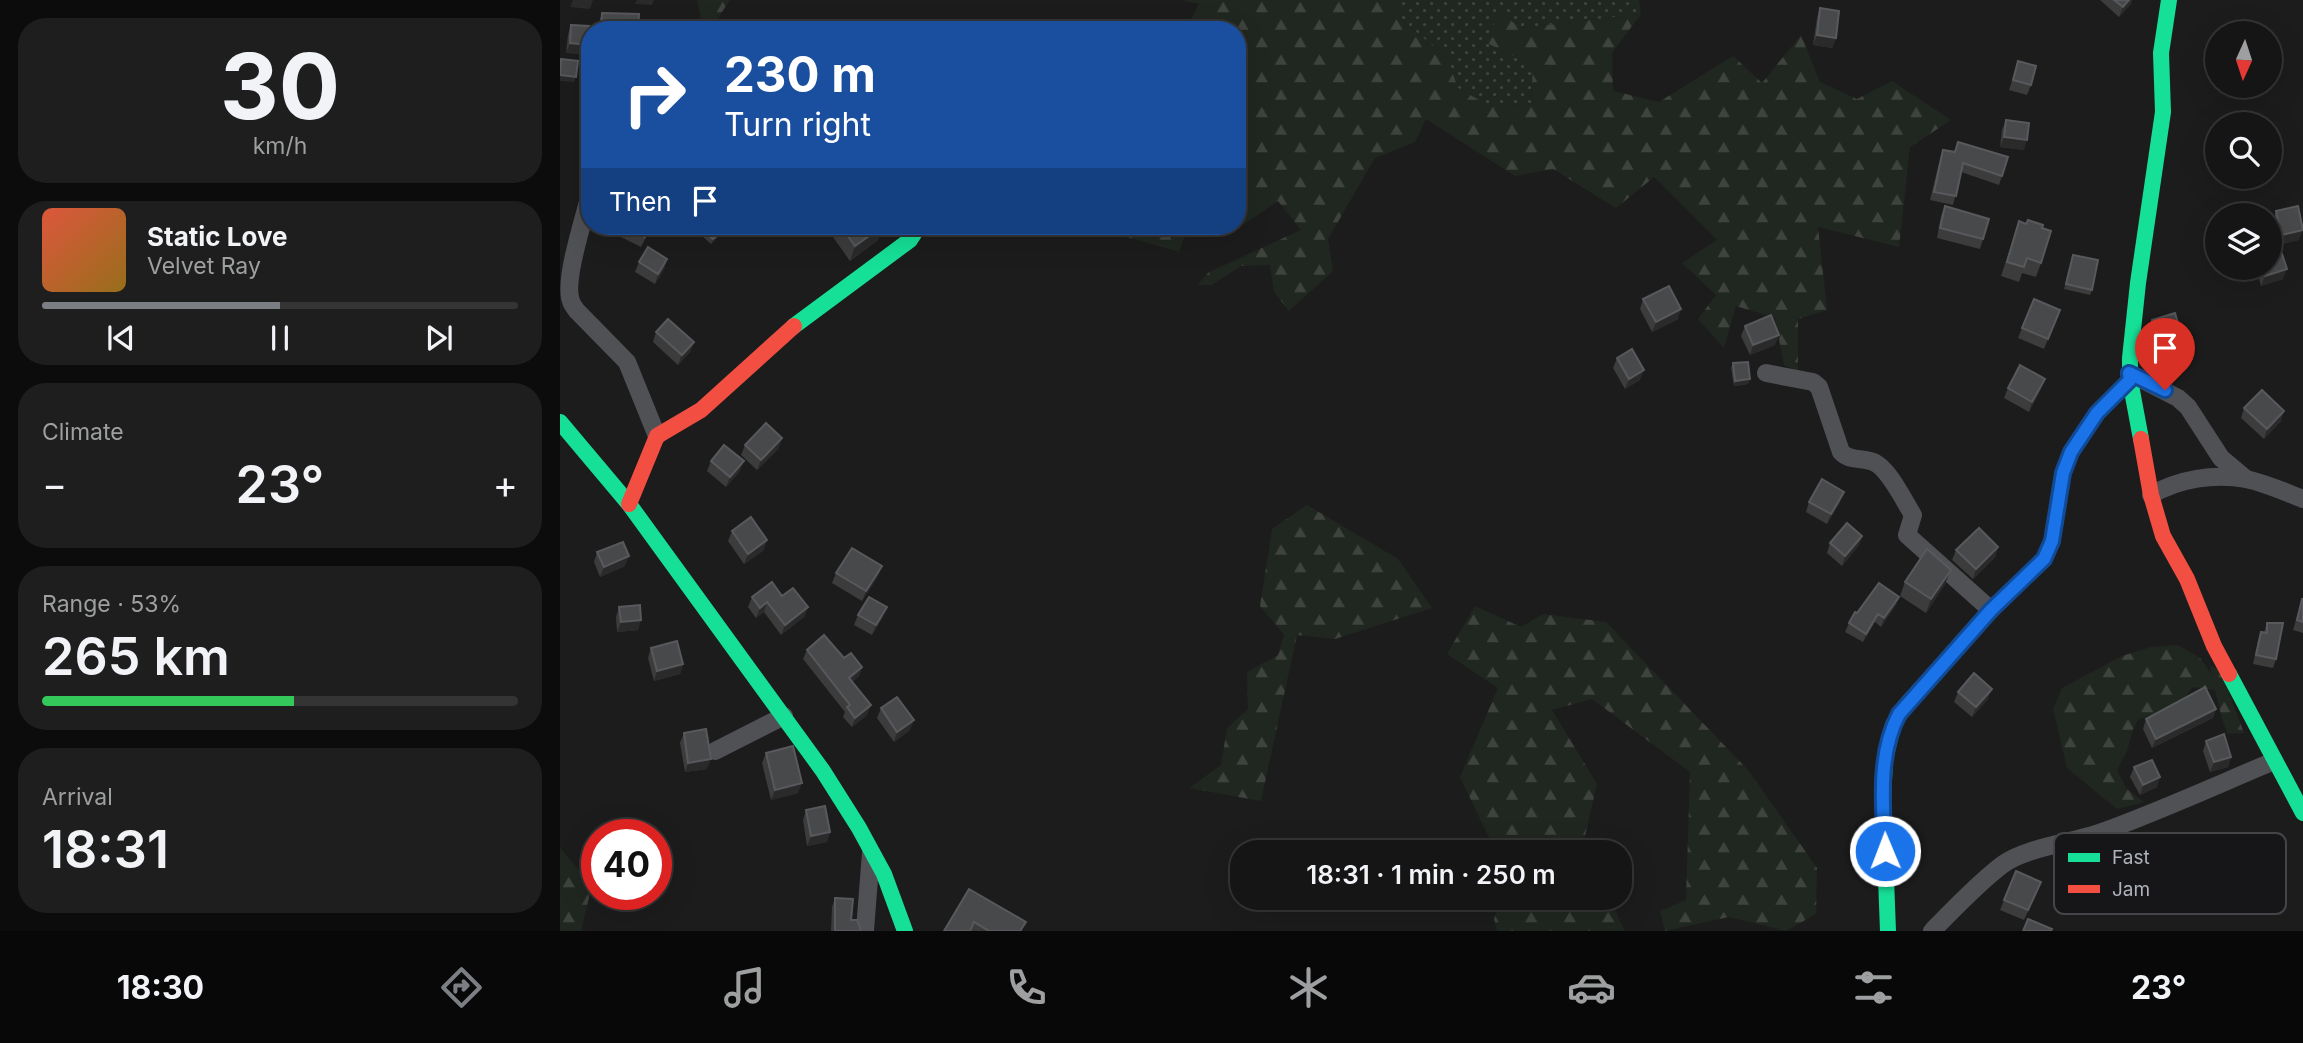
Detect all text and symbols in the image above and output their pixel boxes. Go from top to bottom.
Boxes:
north arrow [2205,21,2282,98]
map controls [2205,21,2282,280]
text: 30 [220,31,340,141]
text: 230 m [724,45,876,104]
icon: right [609,49,700,140]
text: Turn right [724,105,871,144]
button: search [2205,112,2282,189]
text: km/h [253,132,307,160]
icon: arrive [686,182,724,220]
text: Then [609,186,672,217]
button: layers [2205,203,2282,280]
text: Static Love [147,221,288,252]
text: Velvet Ray [147,252,261,280]
pin [2135,318,2195,390]
icon: previous [102,319,140,357]
icon: pause [261,319,299,357]
icon: next [420,319,458,357]
icon: arrive [2146,329,2184,367]
text: Climate [42,418,124,446]
text: 23° [236,453,324,516]
text: − [42,461,67,507]
text: + [493,461,518,507]
text: Range · 53% [42,590,181,618]
text: 265 km [42,625,230,688]
text: Arrival [42,783,113,811]
position arrow [1848,814,1922,888]
text: 18:31 [42,818,169,881]
speed limit sign: 40 [581,819,672,910]
legend [2054,833,2286,914]
text: Fast [2112,846,2150,869]
text: 18:31 · 1 min · 250 m [1306,859,1556,890]
text: Jam [2112,878,2150,901]
icon: directions [437,963,486,1012]
icon: music [720,963,769,1012]
icon: phone [1002,963,1051,1012]
icon: climate [1284,963,1333,1012]
icon: car [1567,963,1616,1012]
icon: filters [1849,963,1898,1012]
text: 18:30 [117,968,204,1007]
text: 23° [2131,968,2186,1007]

